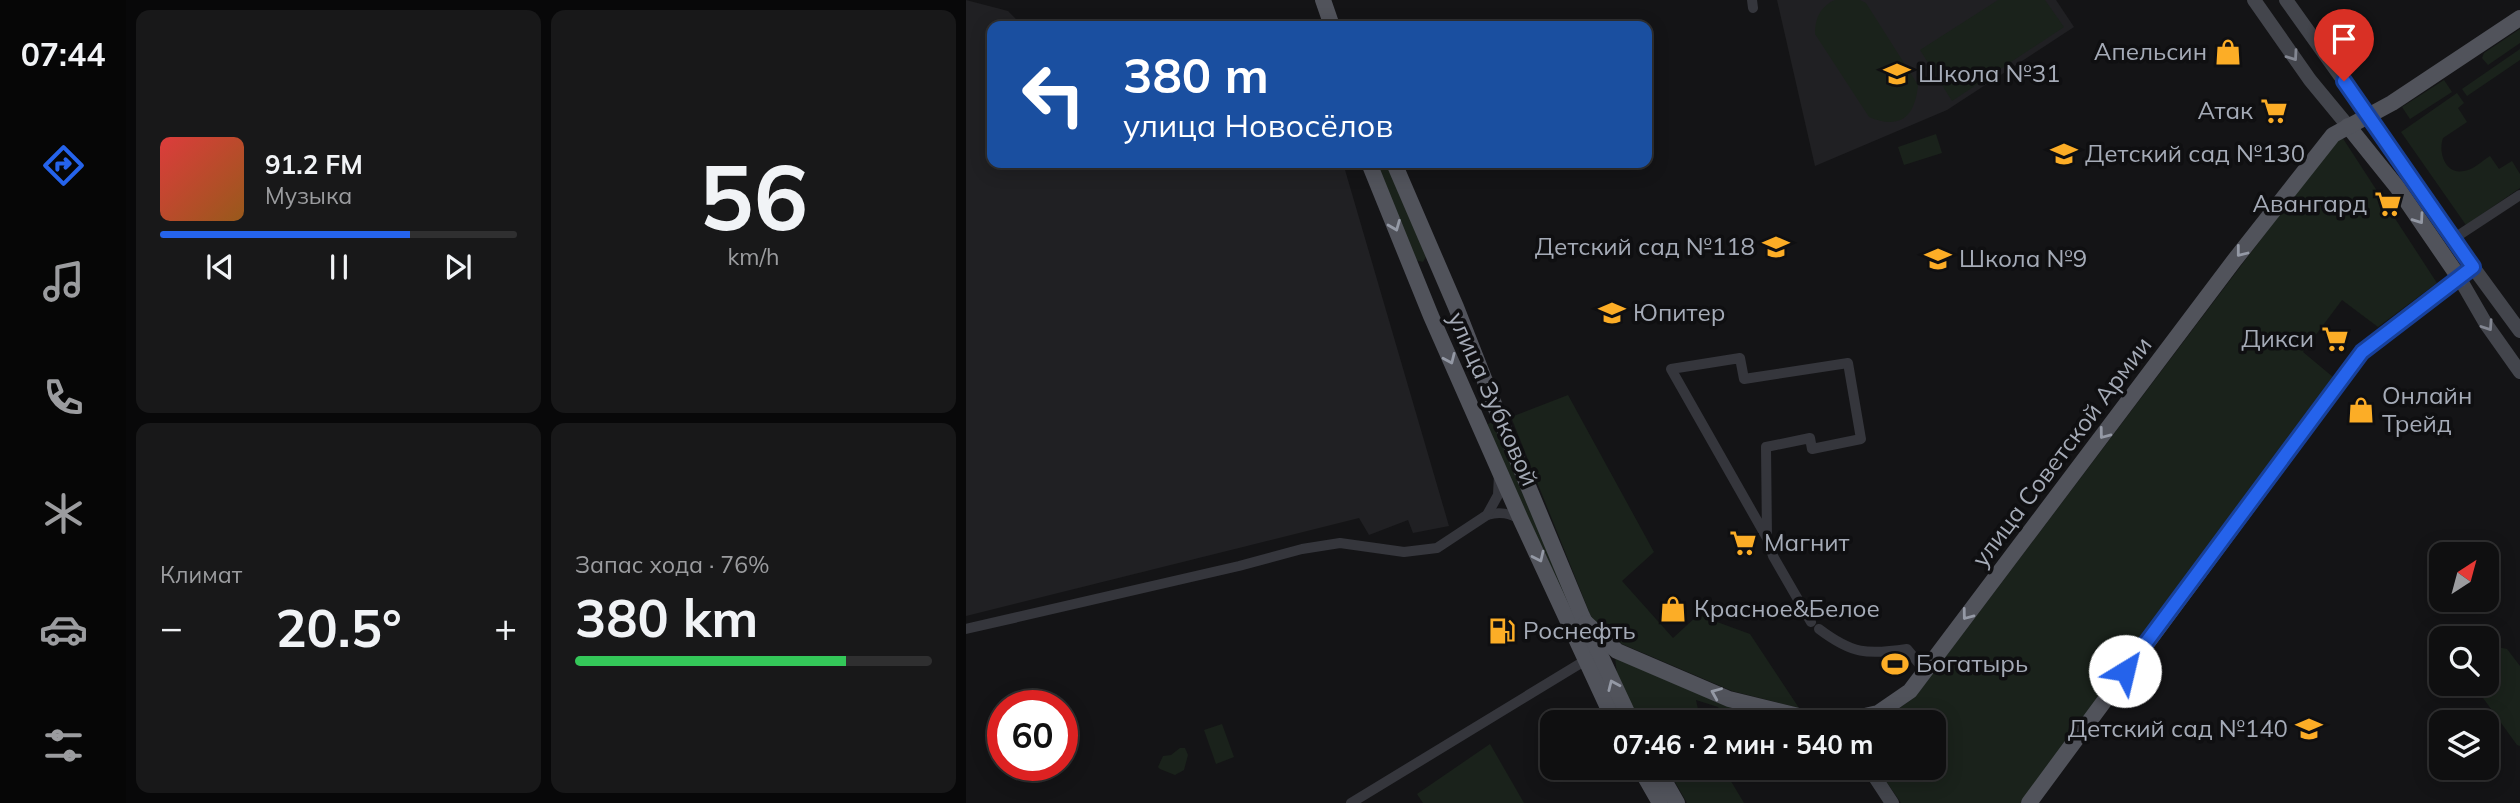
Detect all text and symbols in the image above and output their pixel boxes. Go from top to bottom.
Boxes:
pin [2314,9,2374,81]
icon: arrive [2325,20,2363,58]
text: 07:44 [21,34,105,74]
place label: Апельсин [2094,36,2207,66]
shop icon: Апельсин [2213,37,2243,67]
text: 380 m [1123,44,1269,105]
one-way arrow [2285,48,2297,61]
icon: left [1008,49,1099,140]
place label: Школа №31 [1918,58,2060,88]
school or university icon: Школа №31 [1882,59,1912,89]
place label: Атак [2198,95,2253,125]
supermarket icon: Атак [2259,96,2289,126]
text: улица Новосёлов [1123,105,1393,145]
place label: Детский сад №130 [2085,138,2305,168]
text: 56 [699,139,808,253]
school or university icon: Детский сад №130 [2049,139,2079,169]
icon: directions [39,141,88,190]
text: 91.2 FM [265,148,363,181]
text: Музыка [265,181,352,210]
place label: Авангард [2252,188,2367,218]
supermarket icon: Авангард [2373,189,2403,219]
one-way arrow [2411,211,2423,224]
one-way arrow [1386,219,1400,231]
place label: Детский сад №118 [1535,231,1755,261]
school or university icon: Детский сад №118 [1761,232,1791,262]
text: km/h [727,242,780,271]
place label: Школа №9 [1959,243,2087,273]
school or university icon: Школа №9 [1923,244,1953,274]
one-way arrow [2237,244,2250,257]
icon: previous [201,248,239,286]
icon: pause [320,248,358,286]
icon: next [439,248,477,286]
icon: music [39,257,88,306]
place label: Юпитер [1633,297,1725,327]
school or university icon: Юпитер [1597,298,1627,328]
street label: улица Зубковой [1442,307,1546,490]
one-way arrow [2480,319,2493,332]
place label: Дикси [2241,323,2314,353]
supermarket icon: Дикси [2320,324,2350,354]
street label: улица Советской Армии [1965,330,2158,572]
one-way arrow [1442,351,1456,364]
icon: phone [39,373,88,422]
place label: Онлайн Трейд [2382,380,2472,438]
shop icon: Онлайн Трейд [2346,395,2376,425]
one-way arrow [2100,426,2113,438]
icon: climate [39,489,88,538]
place label: Магнит [1764,527,1850,557]
supermarket icon: Магнит [1728,528,1758,558]
north arrow [2429,542,2499,612]
map controls [2429,542,2499,780]
text: Запас хода · 76% [575,550,770,579]
one-way arrow [1531,550,1545,562]
text: Климат [160,560,242,589]
text: 380 km [575,585,758,650]
place label: Красное&Белое [1694,593,1880,623]
shop icon: Красное&Белое [1658,594,1688,624]
text: 20.5° [275,595,402,660]
text: − [160,603,183,651]
text: + [494,603,517,651]
icon: car [39,605,88,654]
one-way arrow [1963,608,1976,620]
place label: Роснефть [1523,615,1636,645]
fuel station icon: Роснефть [1487,616,1517,646]
button: search [2429,626,2499,696]
position arrow [2088,634,2162,708]
place label: Богатырь [1916,648,2028,678]
sports icon: Богатырь [1880,649,1910,679]
one-way arrow [1607,680,1621,693]
one-way arrow [1711,687,1723,701]
speed limit sign: 60 [987,690,1078,781]
button: layers [2429,710,2499,780]
place label: Детский сад №140 [2068,713,2288,743]
school or university icon: Детский сад №140 [2294,714,2324,744]
icon: filters [39,721,88,770]
text: 07:46 · 2 мин · 540 m [1613,728,1873,761]

